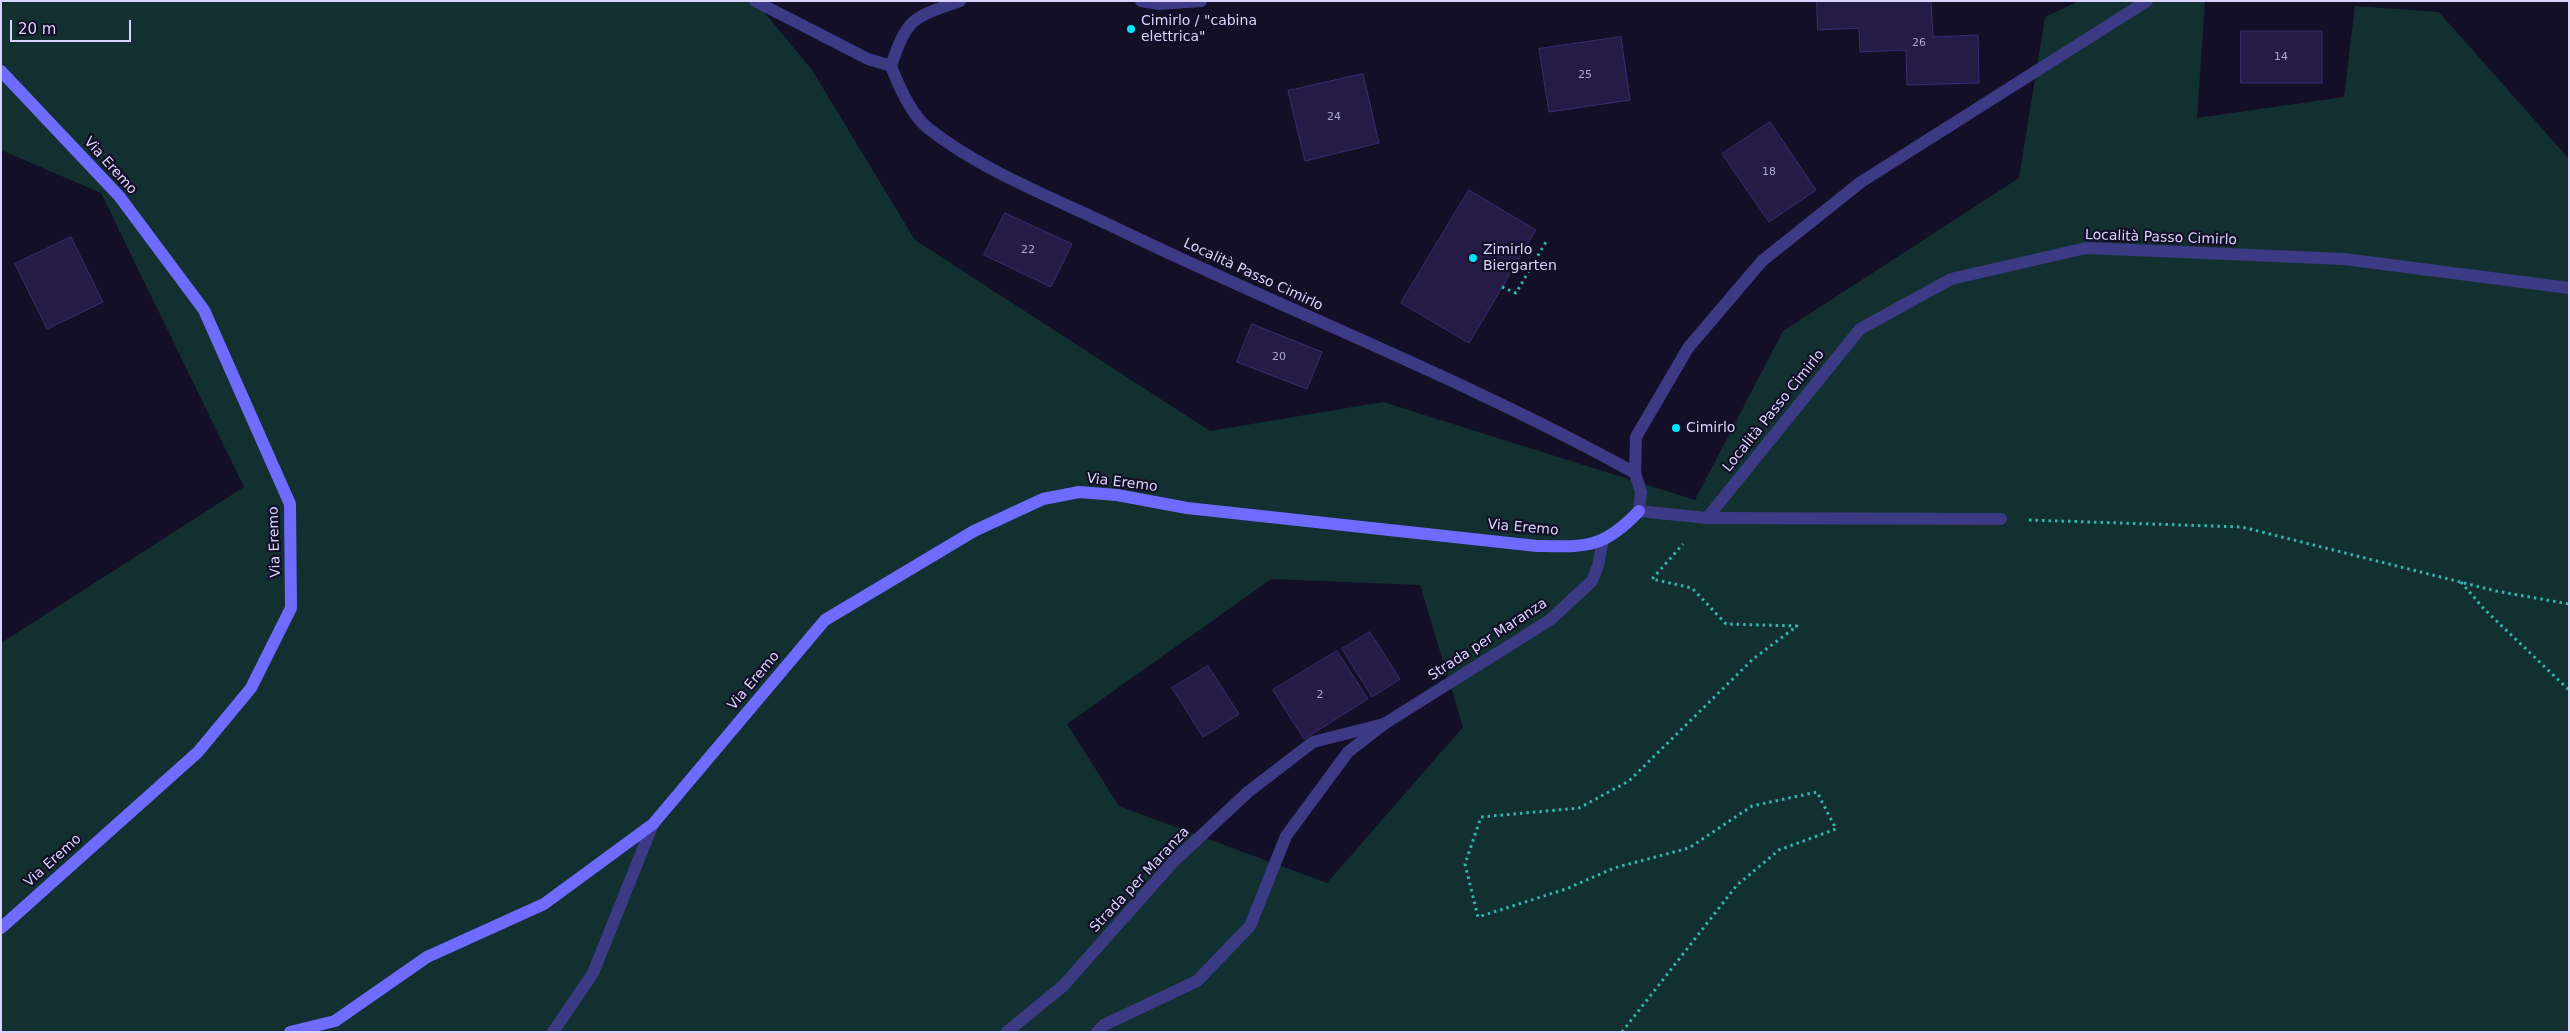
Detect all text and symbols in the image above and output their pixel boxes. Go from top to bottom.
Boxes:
scale bar [12,10,134,42]
place label: Cimirlo / "cabina elettrica" [1141,13,1257,46]
text: 20 m [18,20,56,38]
marker: Cimirlo / "cabina elettrica" [1125,23,1137,35]
house number: 26 [1912,36,1926,50]
house number: 14 [2274,50,2288,64]
house number: 25 [1578,68,1592,82]
house number: 24 [1327,110,1341,124]
street label: Via Eremo [80,134,140,198]
house number: 18 [1762,165,1776,179]
street label: Località Passo Cimirlo [2085,227,2237,249]
street label: Località Passo Cimirlo [1181,235,1325,315]
place label: Zimirlo Biergarten [1483,242,1557,274]
house number: 22 [1021,243,1035,257]
marker: Zimirlo Biergarten [1467,252,1479,264]
street label: Località Passo Cimirlo [1720,347,1828,475]
house number: 20 [1272,350,1286,364]
place label: Cimirlo [1686,420,1735,436]
marker: Cimirlo [1670,422,1682,434]
street label: Via Eremo [1086,470,1158,496]
street label: Via Eremo [265,506,285,578]
street label: Via Eremo [1487,517,1559,539]
street label: Strada per Maranza [1426,595,1550,685]
street label: Via Eremo [725,648,783,714]
house number: 2 [1317,688,1323,702]
street label: Strada per Maranza [1087,824,1193,936]
street label: Via Eremo [21,831,85,891]

